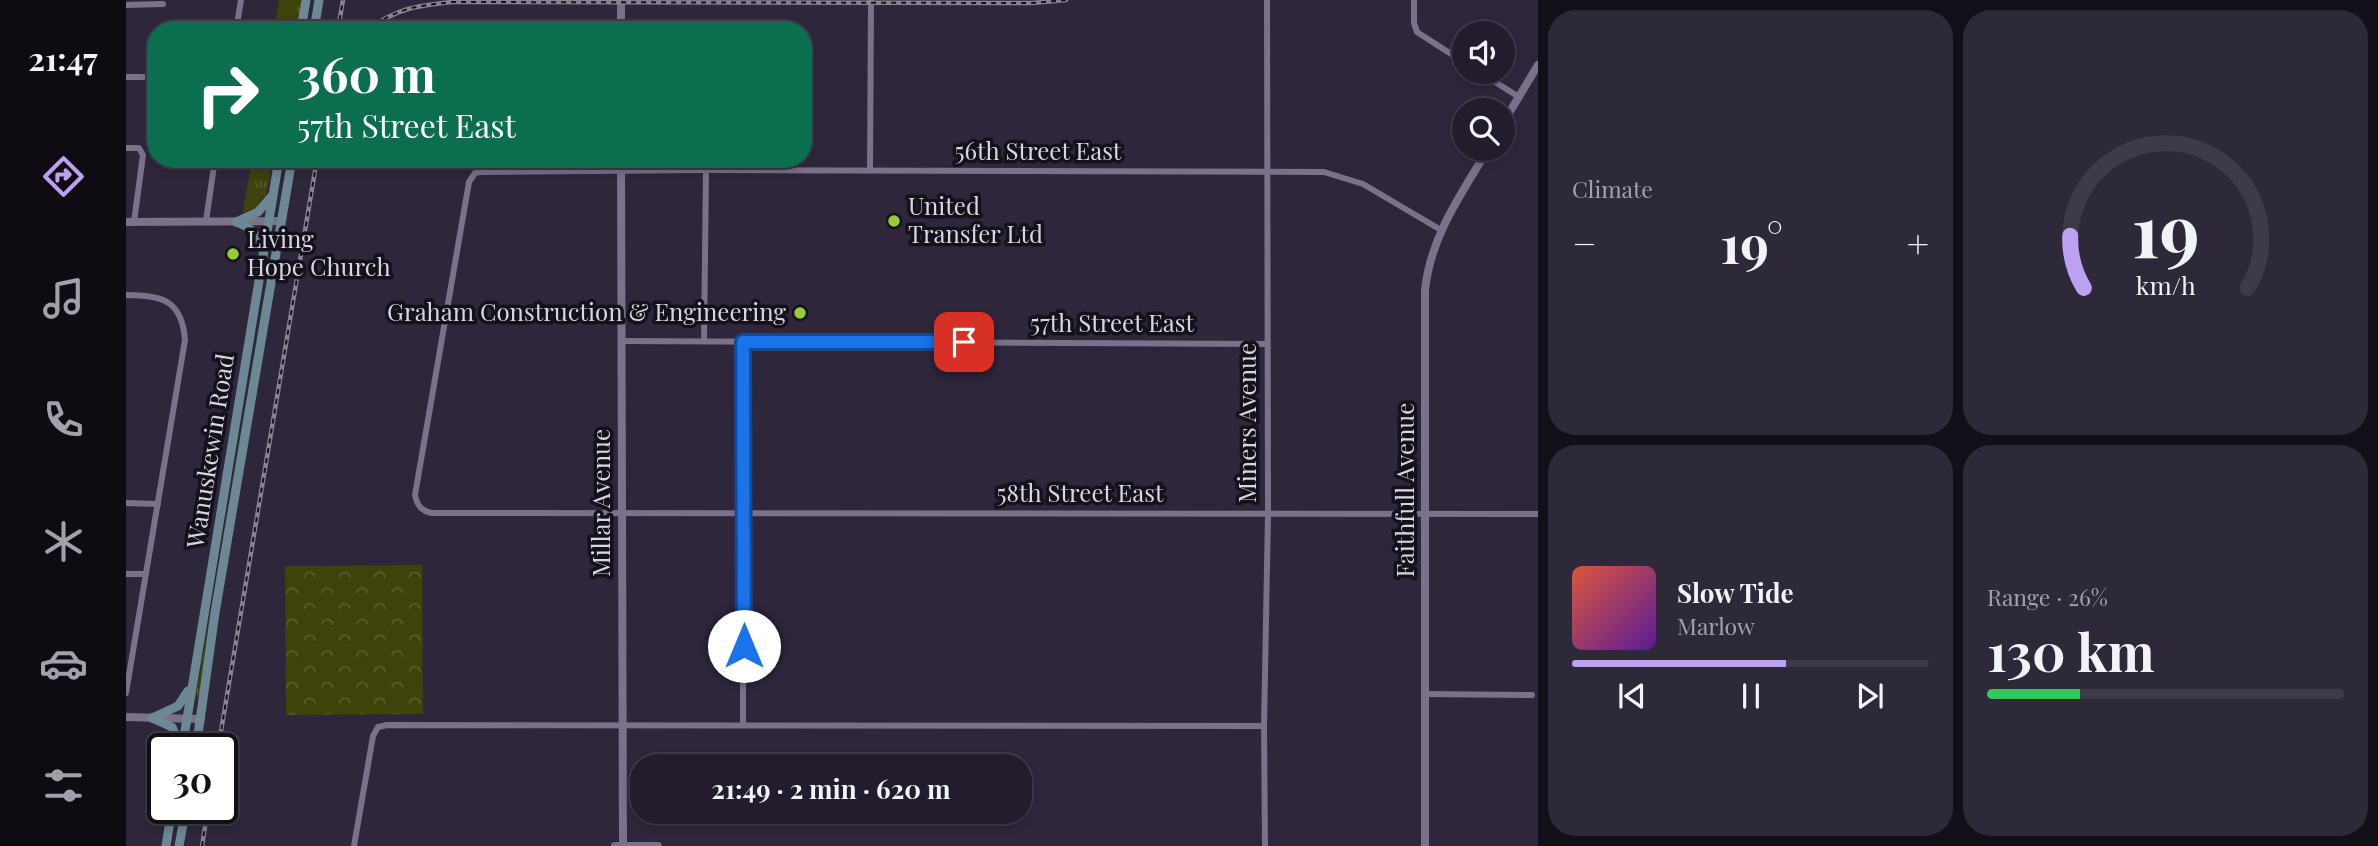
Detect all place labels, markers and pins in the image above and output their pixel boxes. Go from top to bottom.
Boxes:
place label: United Transfer Ltd [908,189,1043,249]
marker: United Transfer Ltd [886,213,902,229]
place label: Living Hope Church [247,222,391,282]
marker: Living Hope Church [225,246,241,262]
place label: Graham Construction & Engineering [387,295,786,327]
marker: Graham Construction & Engineering [792,305,808,321]
pin [934,312,994,372]

